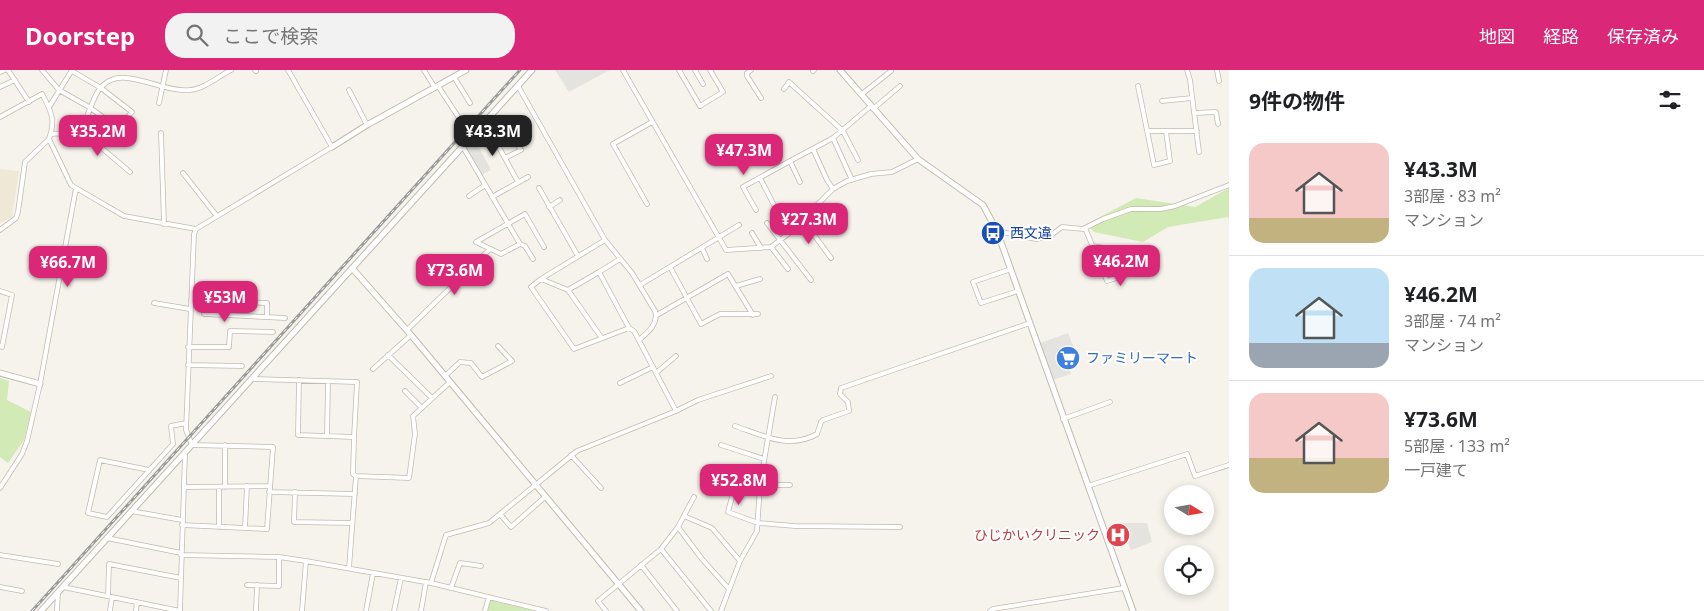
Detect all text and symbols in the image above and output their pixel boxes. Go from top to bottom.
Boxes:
search box [165,13,515,58]
text: Doorstep [25,19,135,52]
icon: search [183,21,211,49]
text: ここで検索 [223,23,318,49]
text: 地図 [1479,24,1515,48]
text: 経路 [1543,24,1579,48]
text: 保存済み [1607,24,1679,48]
icon: filters [1656,86,1684,114]
text: 9件の物件 [1249,87,1345,115]
pin: ¥35.2M [57,114,139,157]
pin: ¥43.3M [452,114,534,157]
text: ¥35.2M [70,120,126,142]
text: ¥43.3M [465,120,521,142]
pin: ¥47.3M [703,134,785,176]
text: ¥47.3M [716,139,772,161]
text: ¥43.3M [1404,155,1478,183]
icon: home [1289,163,1349,223]
text: 3部屋 · 83 m² [1404,185,1501,207]
pin: ¥27.3M [768,202,850,245]
text: ¥27.3M [781,208,837,230]
text: マンション [1404,209,1484,231]
bus stop icon: 西文違 [980,220,1006,246]
place label: 西文違 [1010,223,1052,242]
pin: ¥46.2M [1080,244,1162,287]
pin: ¥66.7M [27,246,109,288]
text: ¥46.2M [1093,250,1149,272]
text: ¥66.7M [40,251,96,273]
pin: ¥73.6M [414,254,496,296]
text: ¥73.6M [427,259,483,281]
pin: ¥53M [195,280,255,323]
text: ¥46.2M [1404,280,1478,308]
text: ¥53M [204,286,246,308]
icon: home [1289,288,1349,348]
text: 3部屋 · 74 m² [1404,310,1501,332]
text: マンション [1404,334,1484,356]
supermarket icon: ファミリーマート [1055,345,1081,371]
place label: ファミリーマート [1086,348,1198,367]
text: ¥73.6M [1404,405,1478,433]
icon: home [1289,413,1349,473]
text: 5部屋 · 133 m² [1404,435,1510,457]
text: 一戸建て [1404,459,1468,481]
pin: ¥52.8M [698,464,780,506]
text: ¥52.8M [711,469,767,491]
north arrow [1164,485,1214,535]
map controls [1164,485,1214,595]
hospital icon: ひじかいクリニック [1105,522,1131,548]
place label: ひじかいクリニック [974,525,1100,544]
button: locate [1164,545,1214,595]

